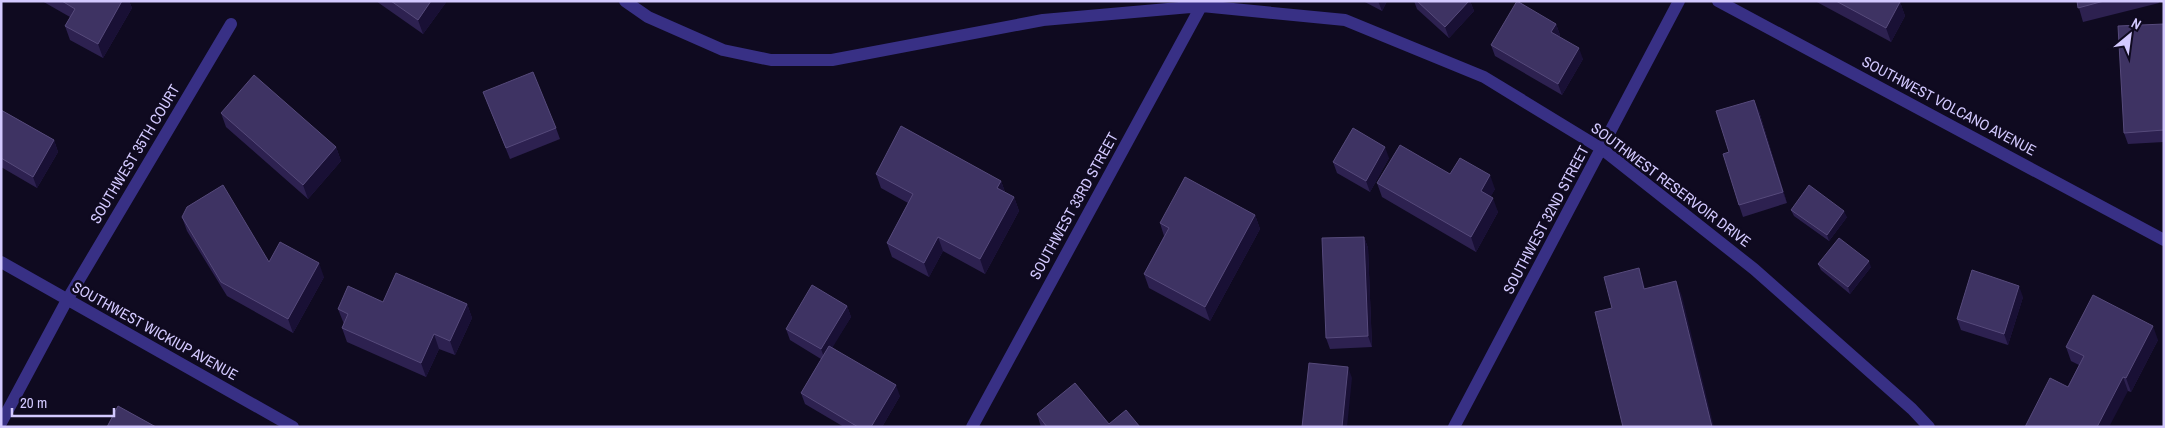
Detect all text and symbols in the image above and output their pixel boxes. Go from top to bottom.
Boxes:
north arrow [2105,10,2155,60]
text: N [2128,14,2144,34]
street label: SOUTHWEST VOLCANO AVENUE [1858,51,2040,160]
street label: SOUTHWEST 35TH COURT [85,80,185,227]
street label: SOUTHWEST RESERVOIR DRIVE [1587,118,1756,252]
street label: SOUTHWEST 33RD STREET [1024,128,1123,283]
street label: SOUTHWEST 32ND STREET [1498,141,1594,298]
street label: SOUTHWEST WICKIUP AVENUE [69,276,242,385]
scale bar [12,386,115,418]
text: 20 m [20,392,47,413]

